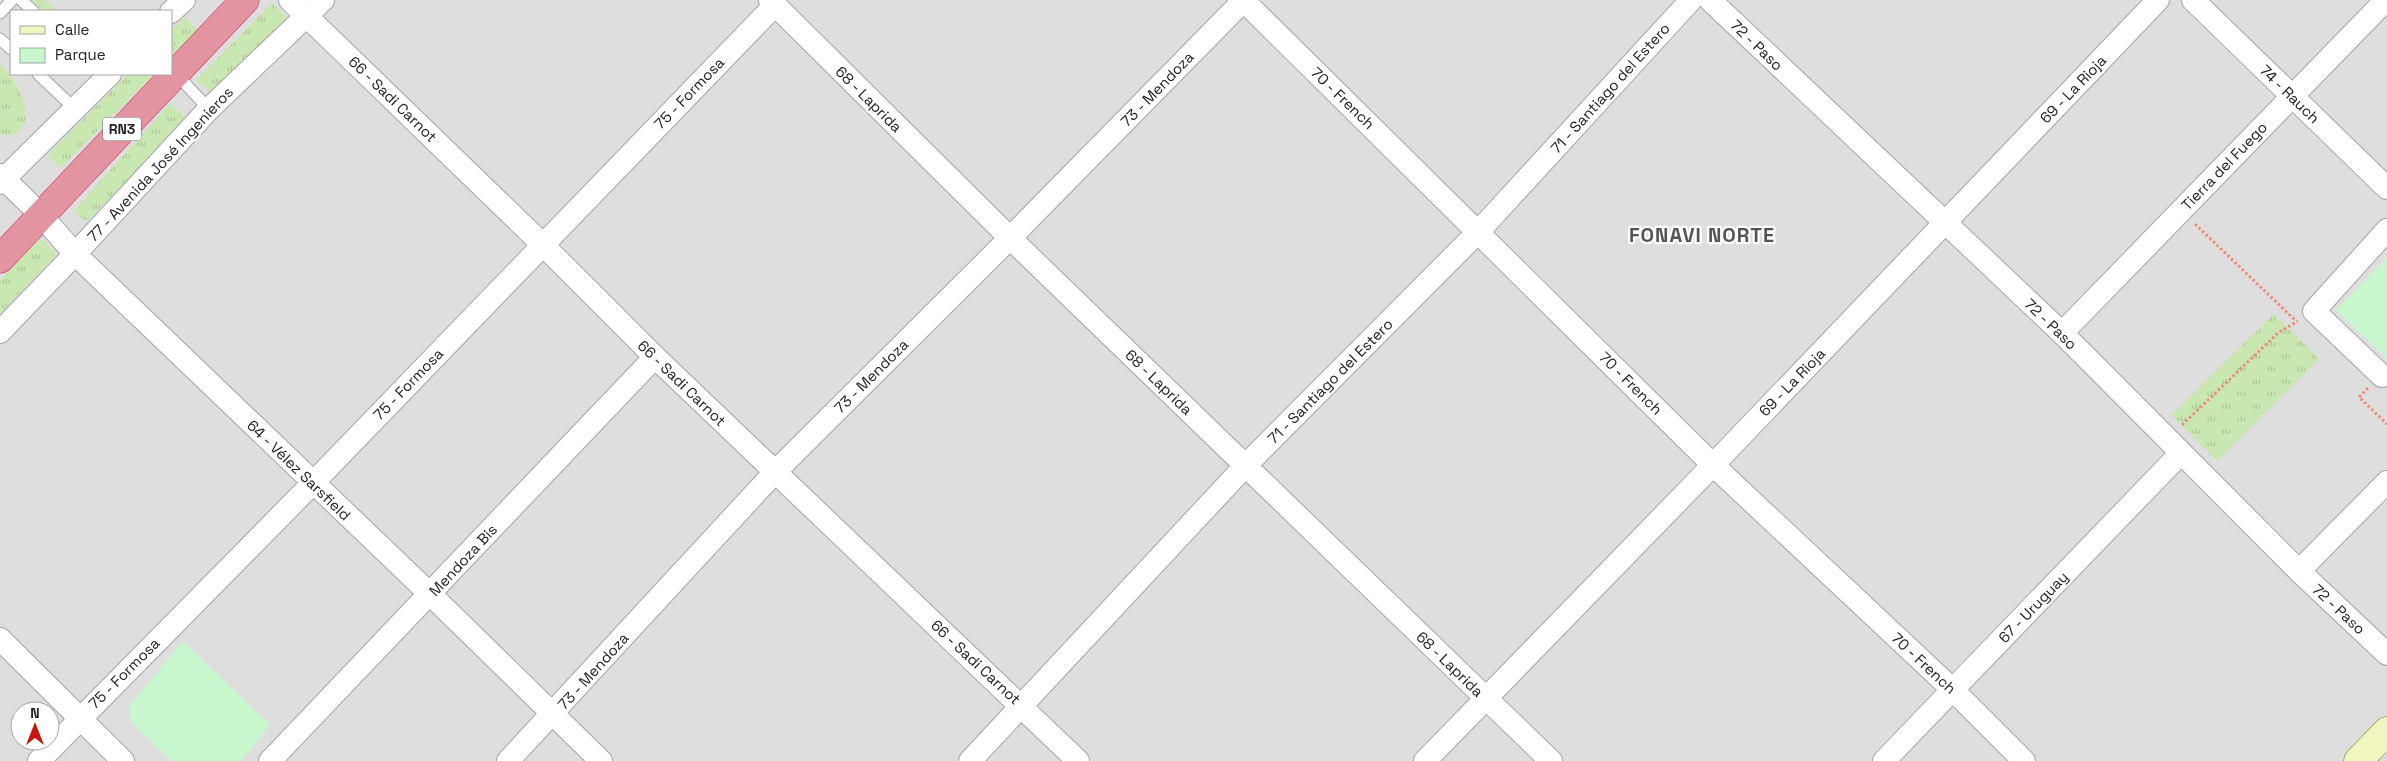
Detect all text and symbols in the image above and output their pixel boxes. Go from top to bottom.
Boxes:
legend [10,10,172,75]
street label: 72 - Paso [1727,15,1787,75]
street label: 71 - Santiago del Estero [1546,19,1674,157]
text: Calle [55,20,90,39]
text: Parque [55,45,106,64]
street label: 73 - Mendoza [1116,47,1198,131]
street label: 69 - La Rioja [2036,51,2110,127]
street label: 66 - Sadi Carnot [345,52,441,146]
street label: 75 - Formosa [650,53,728,133]
street label: 74 - Rauch [2256,61,2324,127]
street label: 68 - Laprida [832,62,906,136]
street label: 70 - French [1307,63,1379,133]
street label: 77 - Avenida José Ingenieros [83,82,237,246]
road number: RN3 [103,118,141,140]
street label: Tierra del Fuego [2177,118,2271,214]
district label: FONAVI NORTE [1629,222,1775,248]
street label: 72 - Paso [2021,294,2081,354]
street label: 71 - Santiago del Estero [1263,314,1397,448]
street label: 73 - Mendoza [830,335,912,417]
street label: 66 - Sadi Carnot [634,336,730,430]
street label: 75 - Formosa [369,344,447,424]
street label: 69 - La Rioja [1755,344,1829,420]
street label: 68 - Laprida [1121,345,1197,419]
street label: 70 - French [1596,348,1666,418]
street label: 64 - Vélez Sarsfield [243,416,355,524]
street label: Mendoza Bis [425,520,501,600]
street label: 67 - Uruguay [1994,567,2072,647]
street label: 72 - Paso [2309,580,2369,638]
street label: 66 - Sadi Carnot [927,616,1025,709]
street label: 68 - Laprida [1412,627,1488,701]
street label: 73 - Mendoza [553,628,633,714]
street label: 70 - French [1888,628,1960,698]
street label: 75 - Formosa [85,633,164,712]
north arrow [10,701,60,751]
text: N [30,704,40,722]

